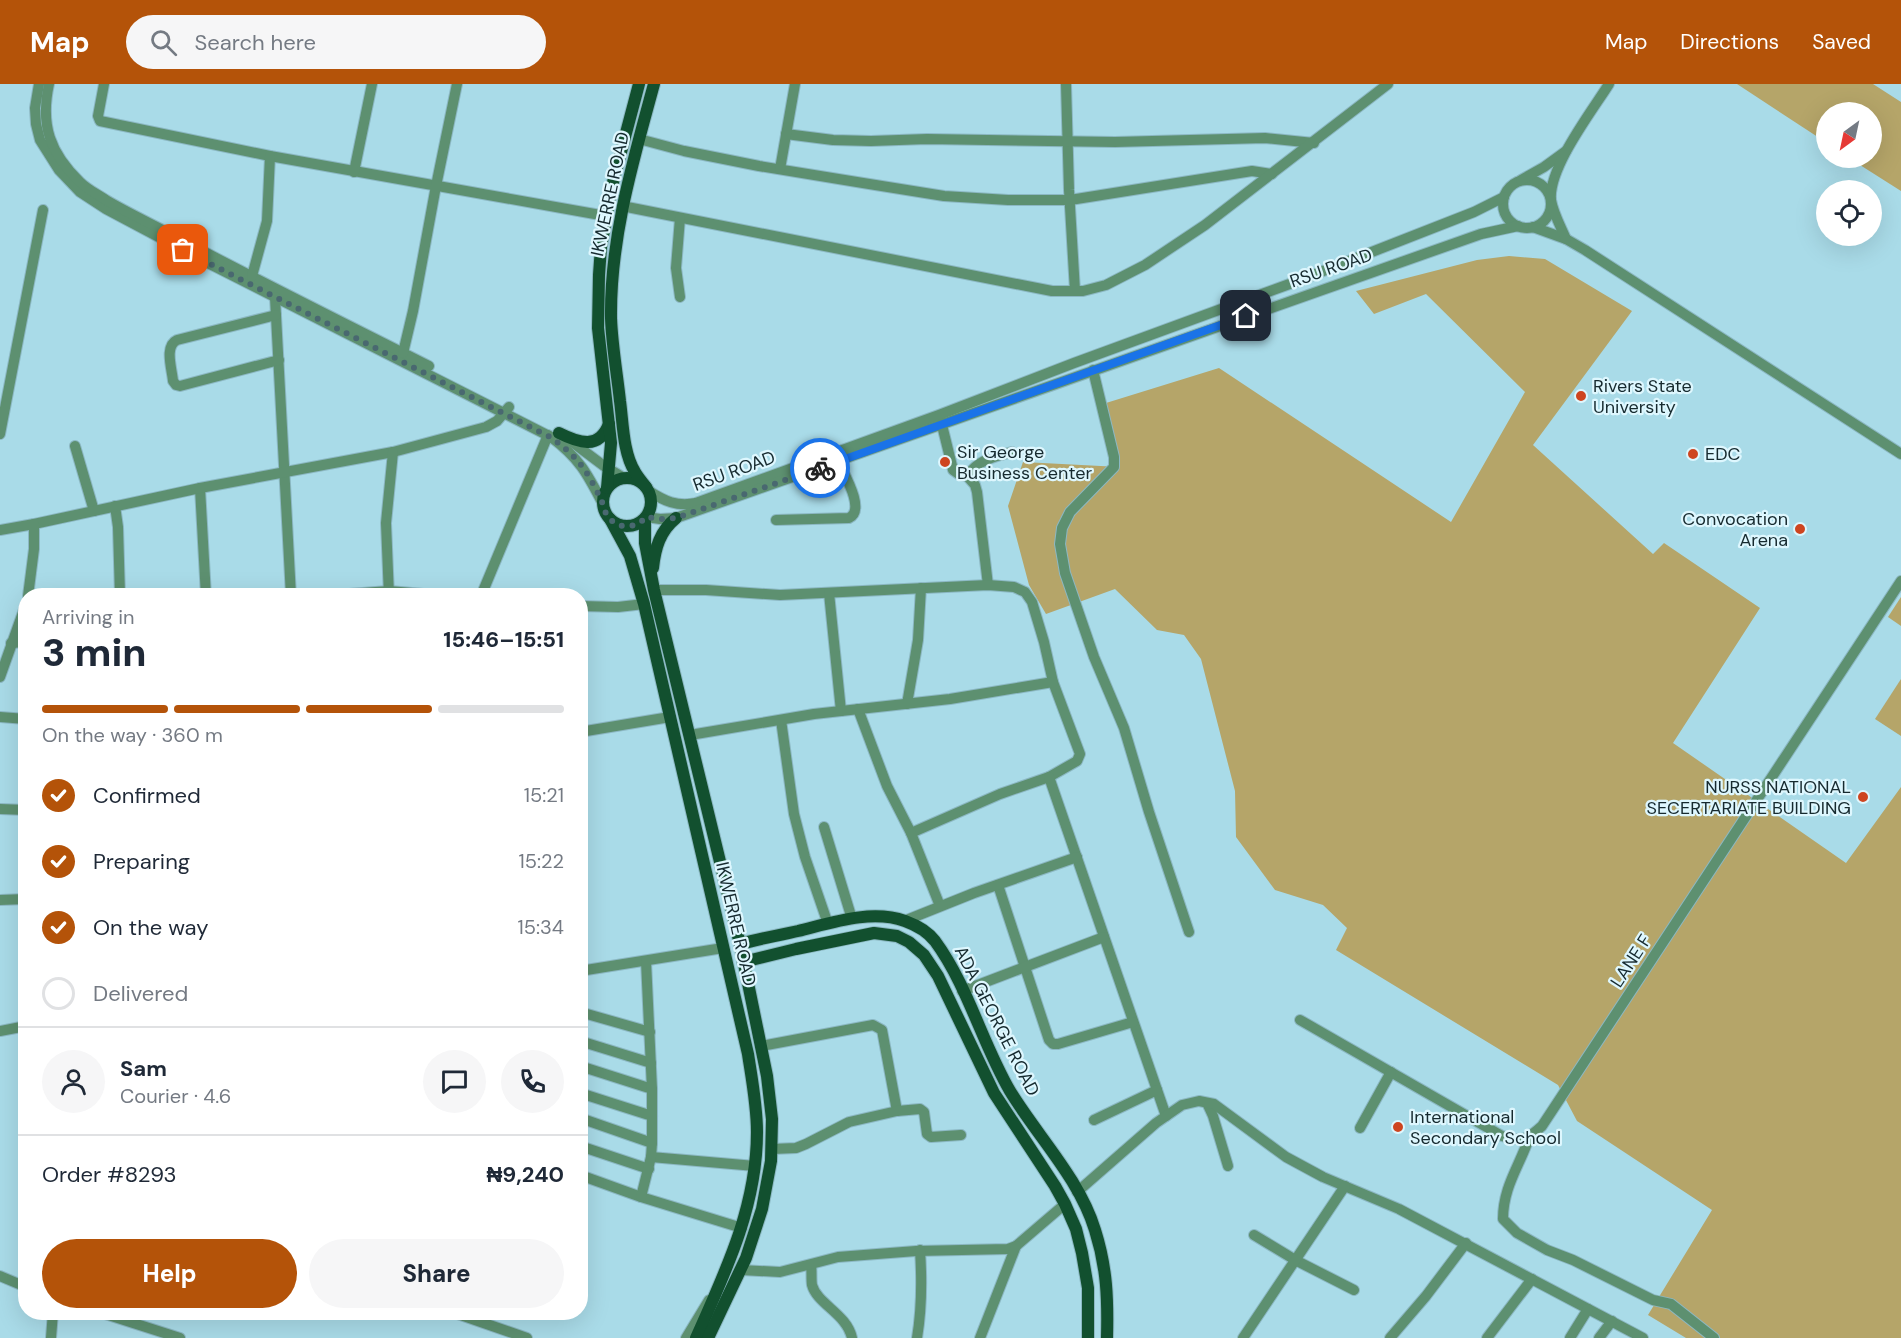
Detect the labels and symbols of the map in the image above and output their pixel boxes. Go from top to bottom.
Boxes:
north arrow [1816,102,1882,168]
street label: IKWERRE ROAD [585,130,635,258]
pin [157,224,208,275]
street label: RSU ROAD [1287,243,1375,293]
pin [1220,290,1271,341]
place label: Rivers State University [1593,374,1692,419]
marker: Rivers State University [1574,389,1588,403]
courier [790,438,850,498]
place label: Sir George Business Center [957,440,1092,485]
place label: EDC [1705,442,1741,466]
street label: RSU ROAD [690,445,778,497]
marker: EDC [1686,447,1700,461]
marker: Sir George Business Center [938,455,952,469]
place label: Convocation Arena [1682,507,1788,552]
marker: Convocation Arena [1793,522,1807,536]
place label: NURSS NATIONAL SECERTARIATE BUILDING [1646,775,1851,820]
marker: NURSS NATIONAL SECERTARIATE BUILDING [1856,790,1870,804]
street label: IKWERRE ROAD [710,860,762,988]
street label: LANE F [1605,930,1657,992]
street label: ADA GEORGE ROAD [949,942,1045,1100]
place label: International Secondary School [1410,1105,1561,1150]
marker: International Secondary School [1391,1120,1405,1134]

